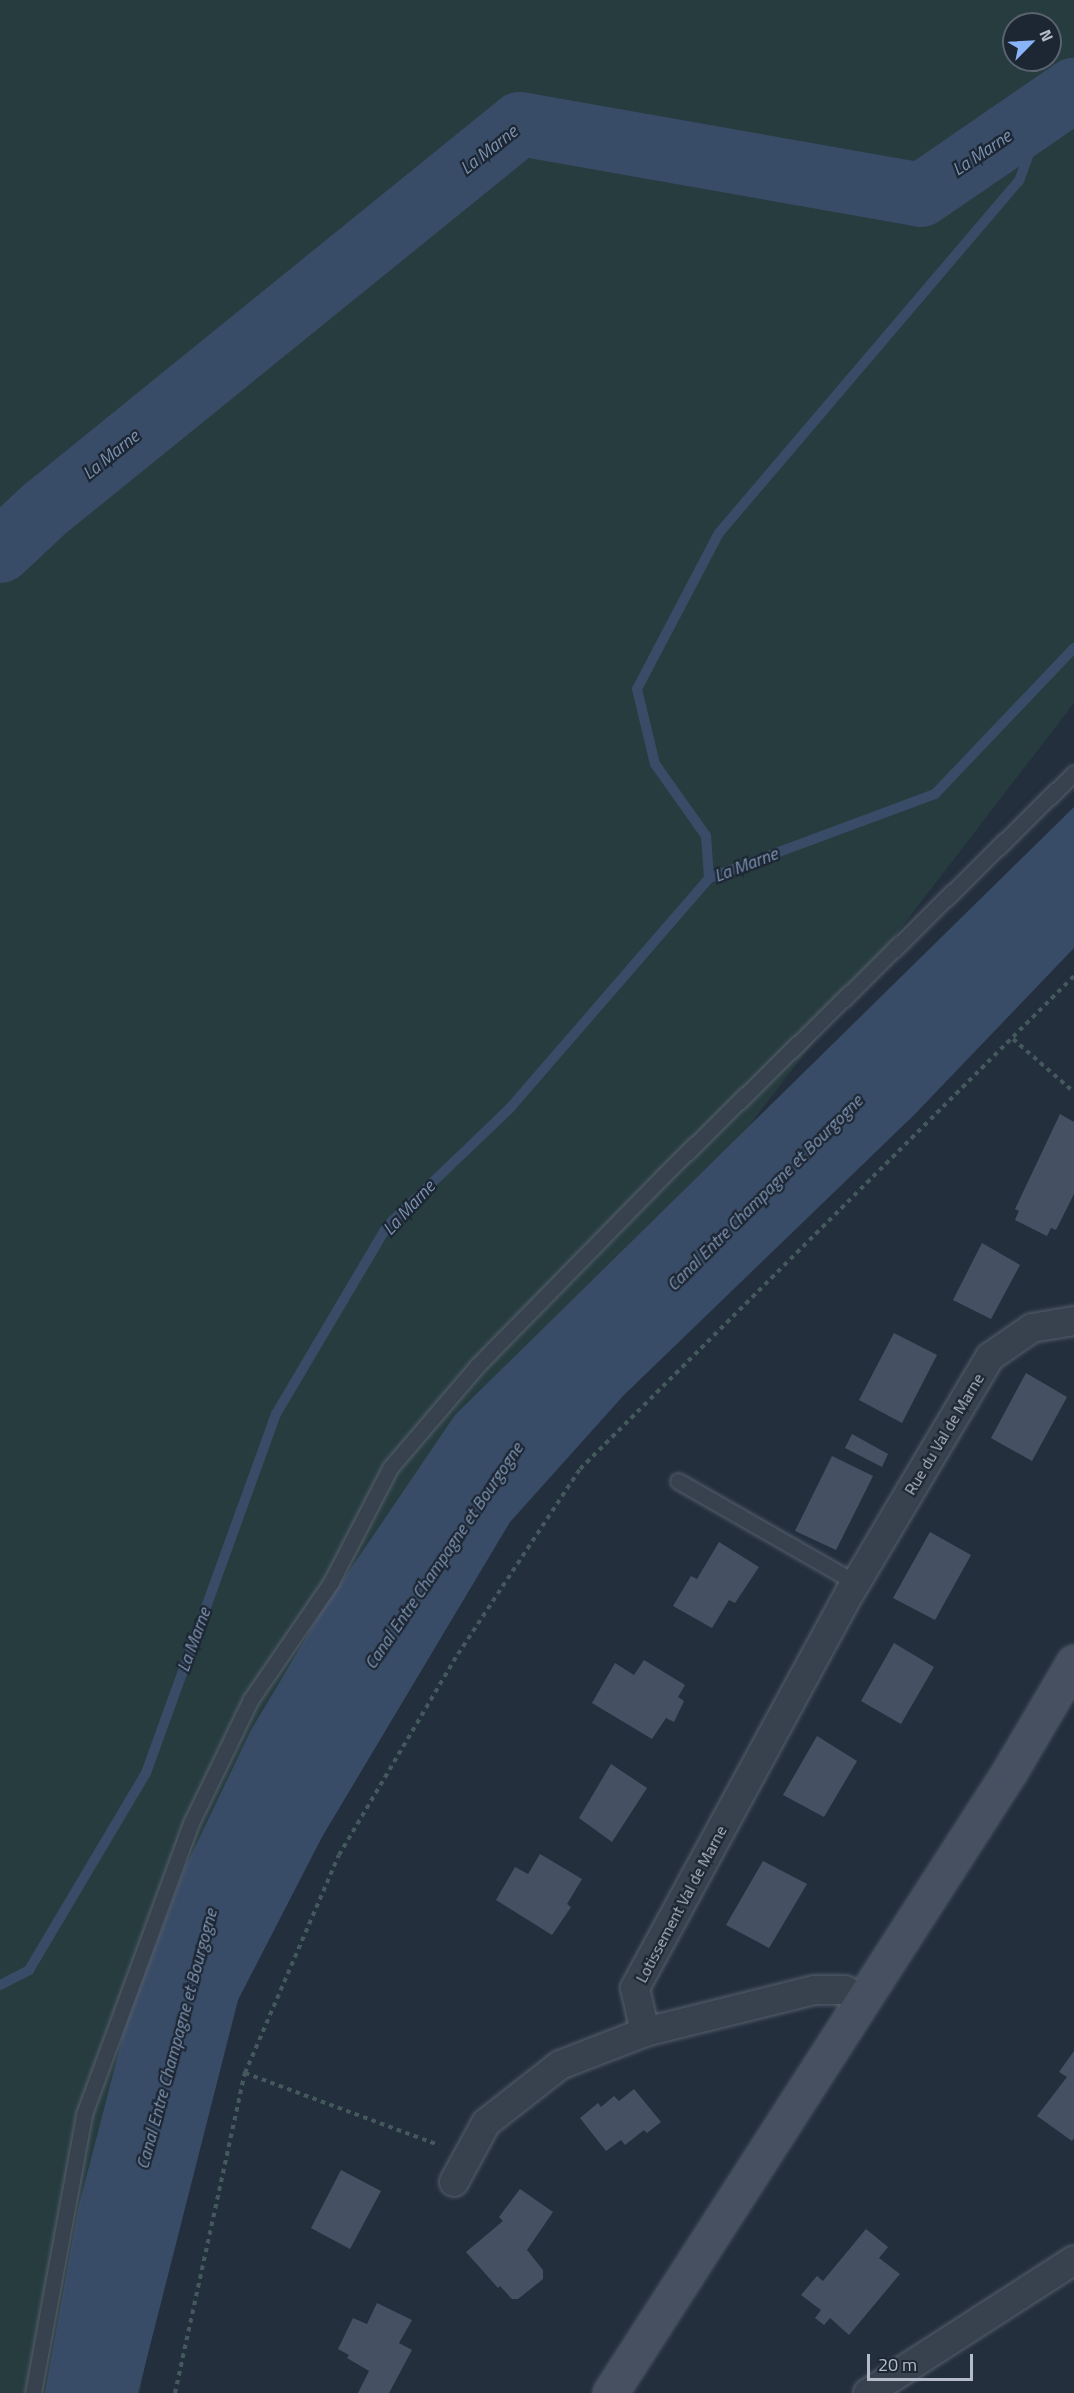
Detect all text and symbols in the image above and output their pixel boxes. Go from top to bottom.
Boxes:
north arrow [1002,12,1062,72]
text: N [1033,26,1060,45]
water label: La Marne [456,121,522,179]
water label: La Marne [948,125,1016,181]
water label: La Marne [78,426,144,484]
water label: La Marne [711,843,781,887]
water label: Canal Entre Champagne et Bourgogne [662,1090,868,1296]
water label: La Marne [378,1176,440,1240]
street label: Rue du Val de Marne [900,1370,988,1498]
water label: Canal Entre Champagne et Bourgogne [360,1439,528,1673]
water label: La Marne [172,1605,216,1675]
street label: Lotissement Val de Marne [631,1822,731,1986]
water label: Canal Entre Champagne et Bourgogne [132,1906,222,2172]
scale bar [870,2342,976,2380]
text: 20 m [878,2351,917,2378]

